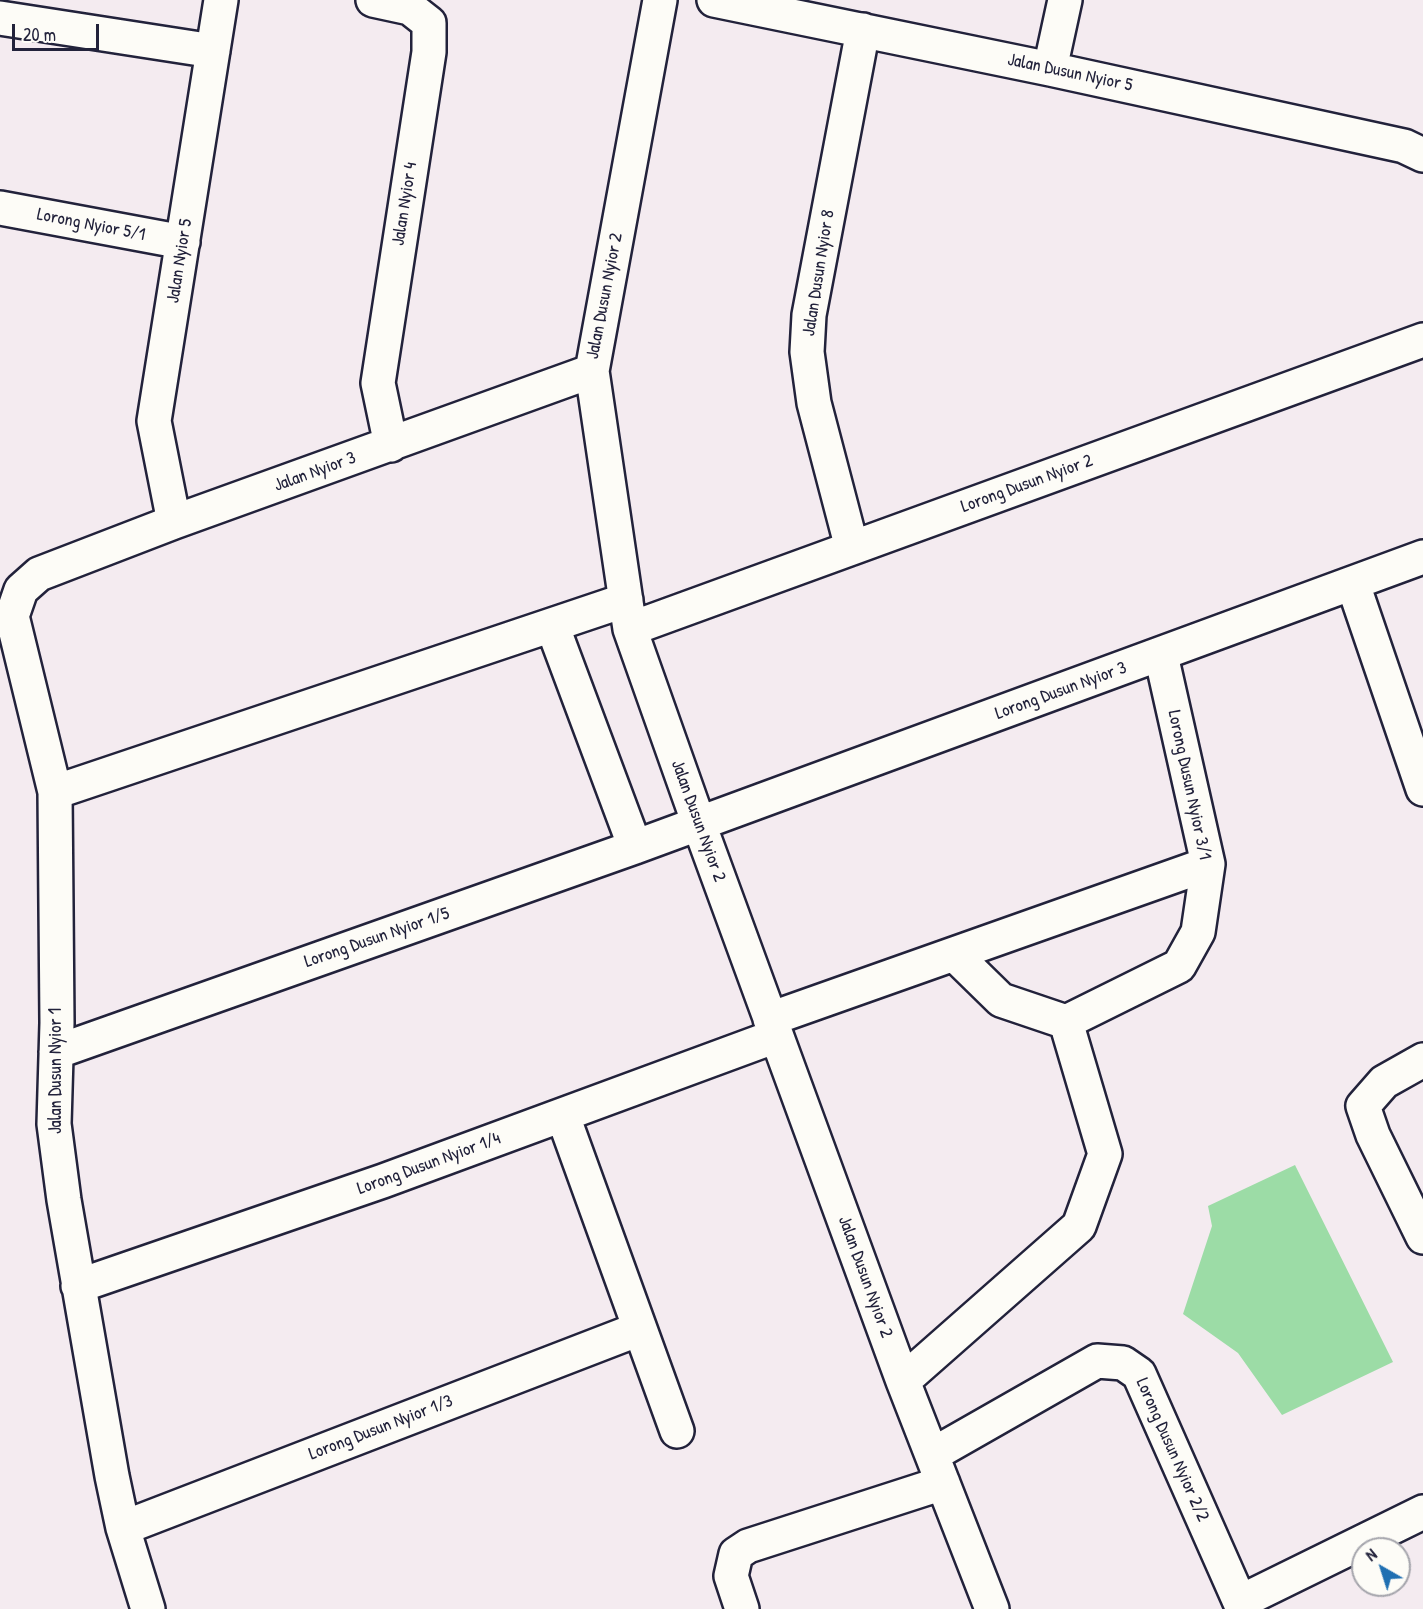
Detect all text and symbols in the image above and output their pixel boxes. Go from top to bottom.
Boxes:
scale bar [15,12,102,50]
text: 20 m [23,22,56,47]
street label: Jalan Dusun Nyior 5 [1006,49,1134,97]
street label: Jalan Nyior 4 [388,161,422,247]
street label: Lorong Nyior 5/1 [35,204,147,246]
street label: Jalan Dusun Nyior 8 [798,208,840,338]
street label: Jalan Nyior 5 [163,217,197,305]
street label: Jalan Dusun Nyior 2 [582,231,628,361]
street label: Jalan Nyior 3 [271,447,359,497]
street label: Lorong Dusun Nyior 2 [958,450,1096,518]
street label: Lorong Dusun Nyior 3 [992,657,1130,725]
street label: Lorong Dusun Nyior 3/1 [1163,708,1215,862]
street label: Jalan Dusun Nyior 2 [666,757,730,885]
street label: Lorong Dusun Nyior 1/5 [302,903,452,973]
street label: Jalan Dusun Nyior 1 [45,1008,67,1134]
street label: Lorong Dusun Nyior 1/4 [354,1128,504,1200]
street label: Jalan Dusun Nyior 2 [833,1213,897,1341]
street label: Lorong Dusun Nyior 2/2 [1131,1375,1213,1525]
street label: Lorong Dusun Nyior 1/3 [306,1391,456,1465]
north arrow [1351,1537,1411,1597]
text: N [1361,1543,1381,1566]

